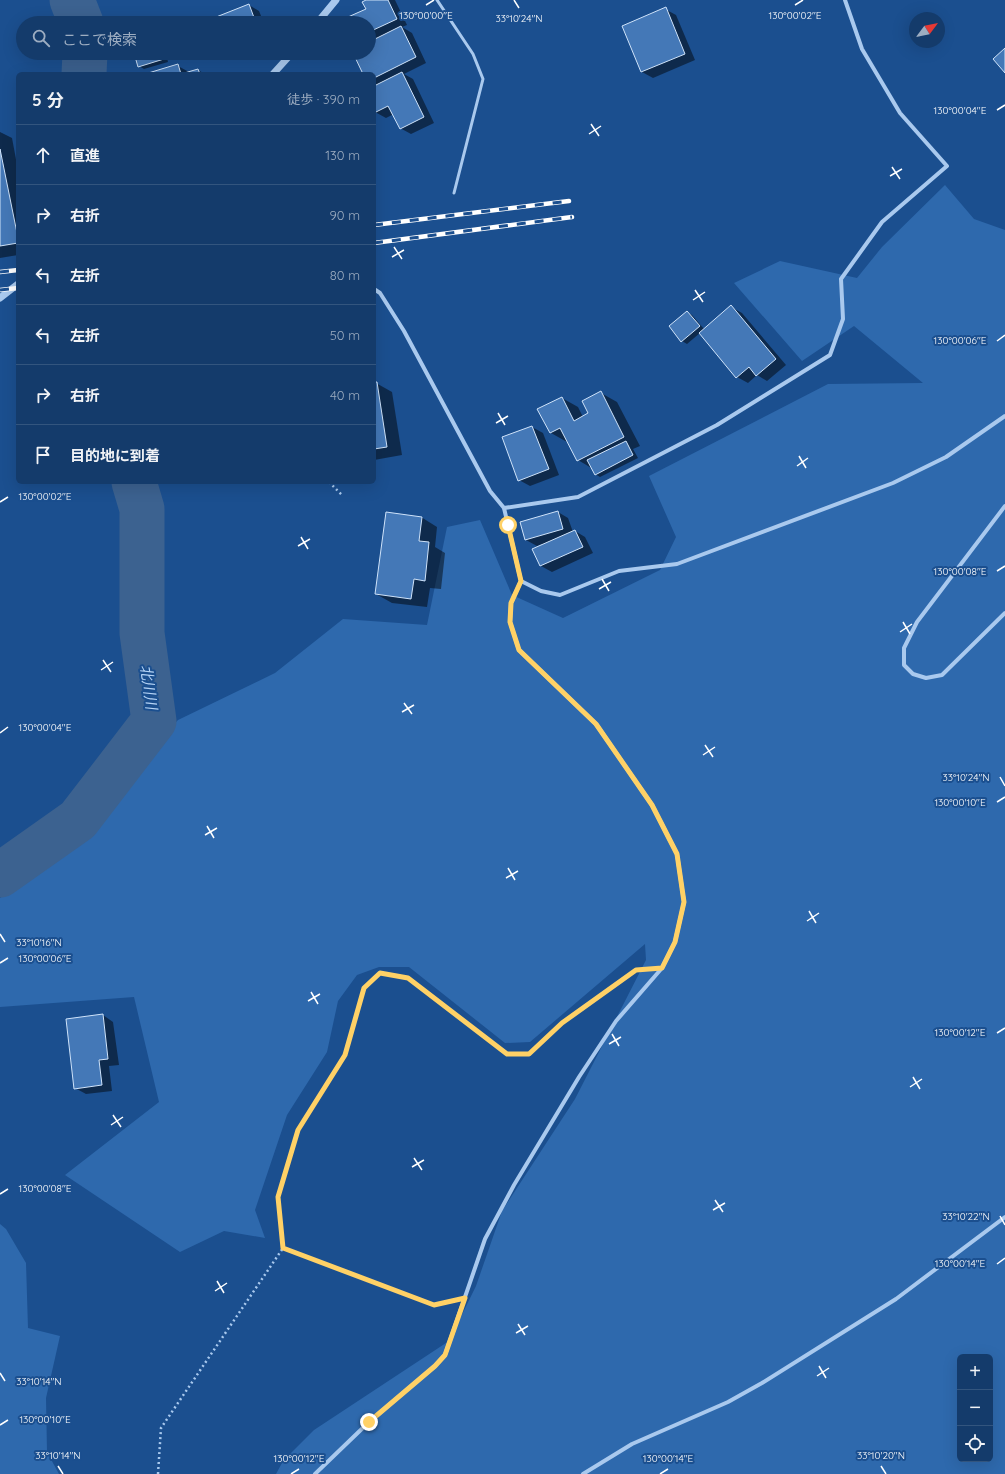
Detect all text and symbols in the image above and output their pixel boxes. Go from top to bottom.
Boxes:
text: 130°00'00"E [399,9,453,22]
text: 130°00'02"E [768,9,822,22]
text: 33°10'24"N [495,12,543,25]
north arrow [909,12,945,48]
search box [16,16,376,60]
icon: search [30,27,52,49]
text: ここで検索 [62,30,137,49]
text: 5 分 [32,89,64,110]
text: 徒歩 · 390 m [287,91,360,107]
text: 130°00'04"E [934,104,987,117]
icon: ahead [32,144,54,166]
text: 直進 [70,146,100,165]
text: 130 m [325,147,360,163]
icon: right [32,204,54,226]
text: 右折 [70,206,100,225]
text: 90 m [330,207,360,223]
icon: left [32,264,54,286]
text: 左折 [70,266,100,285]
text: 80 m [330,267,360,283]
icon: left [32,324,54,346]
text: 左折 [70,326,100,345]
text: 50 m [330,327,360,343]
text: 130°00'06"E [934,334,987,347]
icon: right [32,384,54,406]
text: 右折 [70,386,100,405]
text: 40 m [330,387,360,403]
icon: arrive [32,444,54,466]
text: 目的地に到着 [70,446,160,465]
text: 130°00'02"E [18,490,72,503]
route start [499,516,517,534]
text: 130°00'08"E [934,565,987,578]
water label: 北川川 [136,663,162,713]
text: 130°00'04"E [19,721,72,734]
text: 33°10'24"N [942,771,990,784]
text: 130°00'10"E [934,796,986,809]
text: 33°10'16"N [16,936,62,949]
text: 130°00'06"E [19,952,72,965]
text: 130°00'12"E [935,1026,986,1039]
text: 130°00'08"E [19,1182,72,1195]
text: 33°10'22"N [942,1210,990,1223]
text: 130°00'14"E [935,1257,986,1270]
map controls [957,1354,993,1462]
button: + [957,1354,993,1390]
text: 33°10'14"N [16,1375,62,1388]
button: − [957,1390,993,1426]
text: 130°00'10"E [19,1413,71,1426]
route end [360,1413,378,1431]
button: locate [957,1426,993,1462]
text: 33°10'14"N [35,1449,81,1462]
text: 33°10'20"N [857,1449,905,1462]
text: 130°00'12"E [274,1452,325,1465]
text: 130°00'14"E [643,1452,694,1465]

